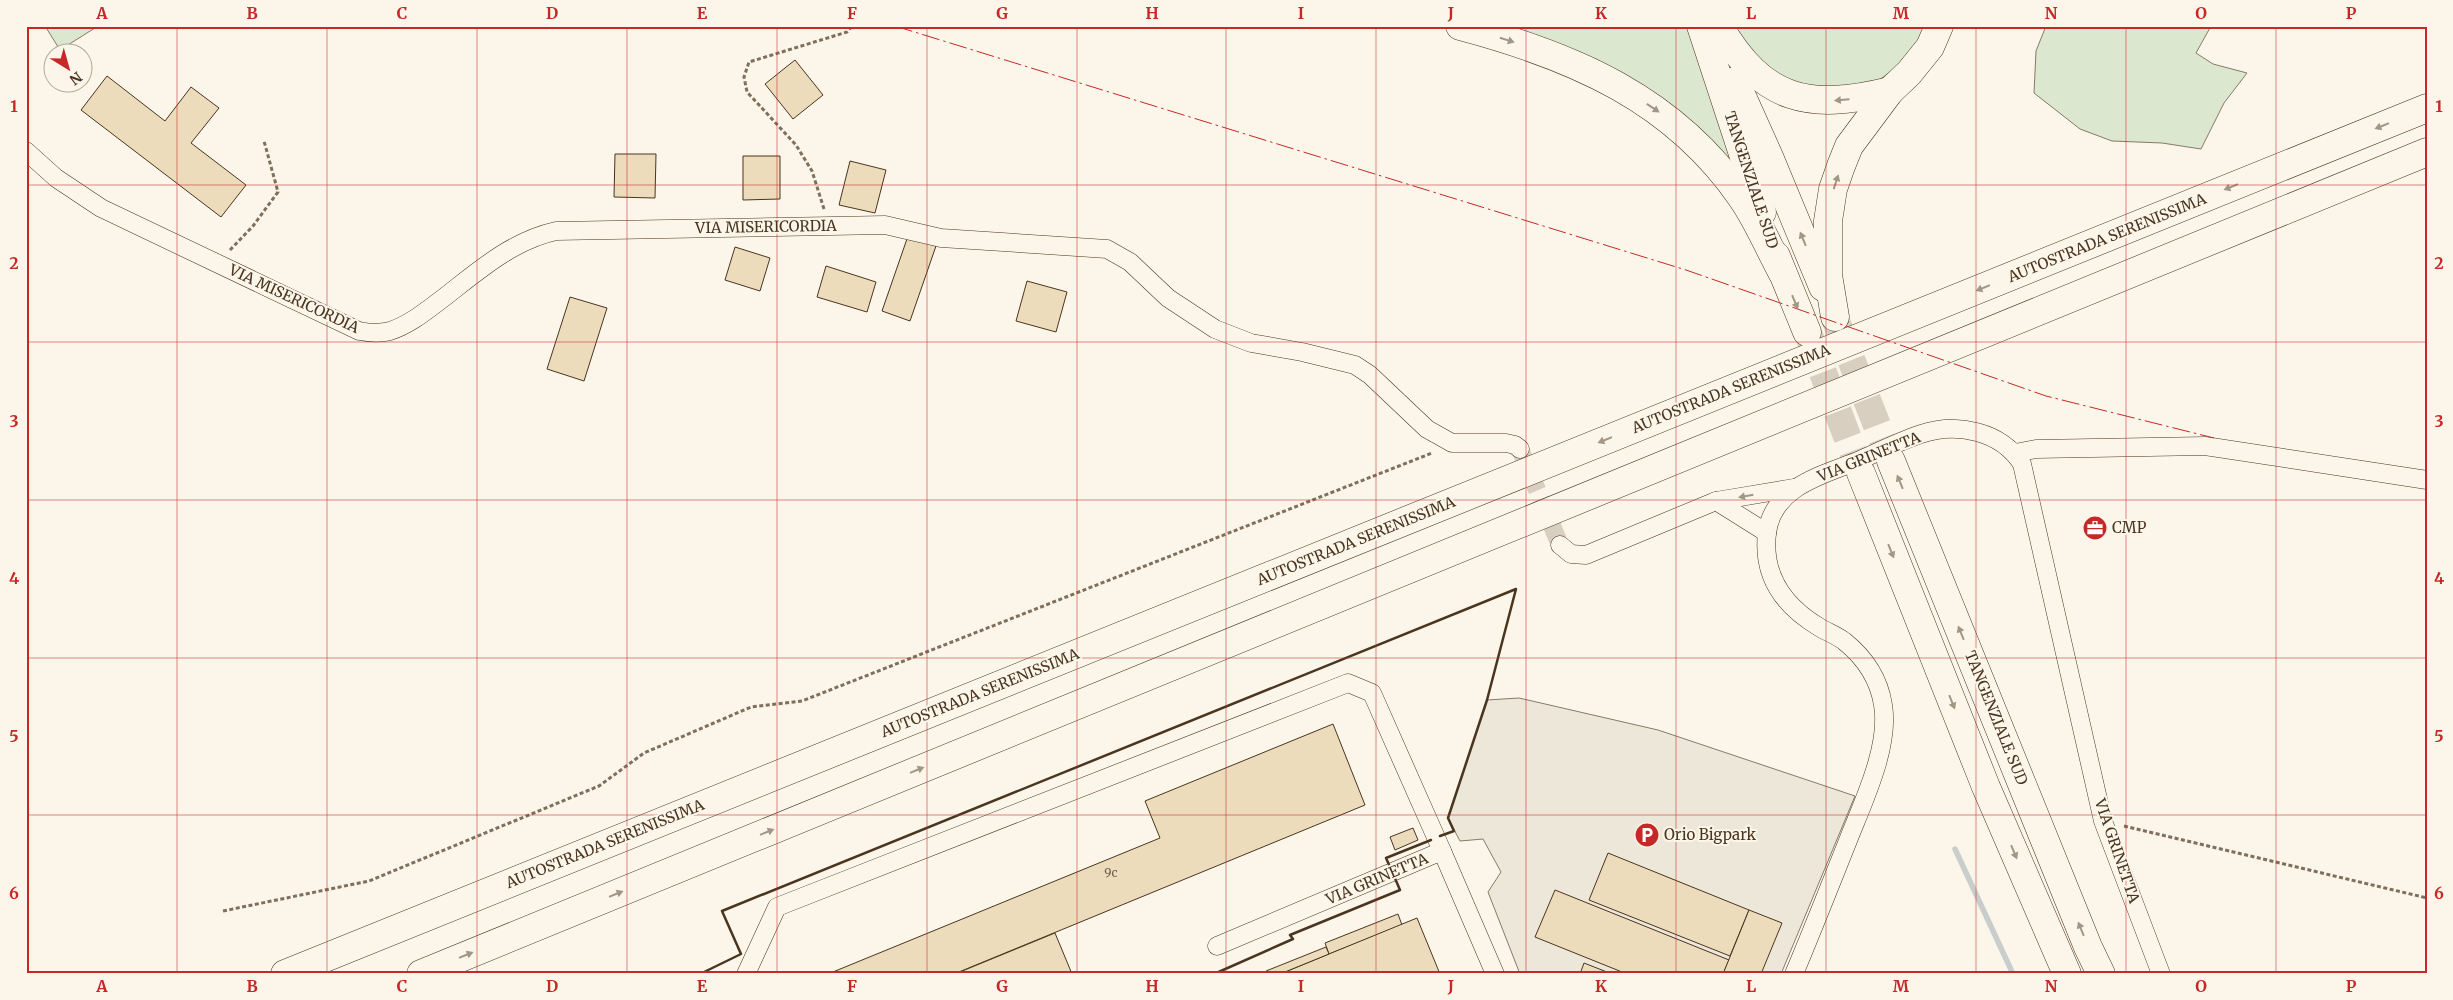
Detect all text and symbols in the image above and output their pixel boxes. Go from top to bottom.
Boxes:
text: A [95,3,108,23]
text: B [246,3,258,23]
text: C [397,3,407,23]
text: D [546,3,558,23]
text: E [697,3,708,23]
text: F [847,3,857,23]
text: G [996,3,1008,23]
text: H [1145,3,1159,23]
text: I [1298,3,1304,23]
text: J [1447,3,1454,23]
text: K [1595,3,1607,23]
text: L [1746,3,1756,23]
text: M [1893,3,1910,23]
text: N [2045,3,2058,23]
text: O [2195,3,2207,23]
text: P [2346,3,2357,23]
one-way arrow [1499,37,1514,45]
north arrow [42,42,92,92]
text: N [66,68,86,89]
text: 1 [10,96,18,116]
one-way arrow [1833,96,1849,104]
text: 1 [2435,96,2443,116]
one-way arrow [1647,103,1660,113]
street label: TANGENZIALE SUD [1720,109,1783,251]
one-way arrow [2374,123,2389,131]
one-way arrow [1832,174,1840,189]
one-way arrow [2224,184,2238,192]
street label: AUTOSTRADA SERENISSIMA [2004,189,2209,287]
street label: VIA MISERICORDIA [694,216,837,237]
one-way arrow [1799,231,1807,246]
text: 2 [9,253,19,273]
text: 2 [2434,253,2444,273]
street label: VIA MISERICORDIA [225,260,363,337]
one-way arrow [1976,284,1990,292]
one-way arrow [1791,295,1799,309]
street label: AUTOSTRADA SERENISSIMA [1628,340,1833,438]
text: 3 [9,411,19,431]
text: 3 [2434,411,2444,431]
street label: VIA GRINETTA [1814,427,1923,486]
one-way arrow [1598,437,1612,445]
one-way arrow [1896,474,1904,489]
street label: AUTOSTRADA SERENISSIMA [1253,492,1458,590]
one-way arrow [1738,492,1754,500]
office icon: CMP [2082,515,2108,541]
place label: CMP [2112,518,2147,537]
one-way arrow [1888,544,1896,558]
text: 4 [9,568,19,588]
text: 4 [2434,568,2444,588]
one-way arrow [1957,626,1965,640]
street label: AUTOSTRADA SERENISSIMA [877,644,1082,742]
street label: TANGENZIALE SUD [1961,648,2032,788]
one-way arrow [1948,695,1956,709]
text: 5 [9,726,19,746]
text: 5 [2434,726,2444,746]
one-way arrow [910,766,924,774]
street label: AUTOSTRADA SERENISSIMA [502,795,707,893]
street label: VIA GRINETTA [2090,795,2144,906]
parking icon: Orio Bigpark [1634,822,1660,848]
place label: Orio Bigpark [1664,825,1757,844]
one-way arrow [760,828,775,836]
one-way arrow [2010,845,2018,859]
street label: VIA GRINETTA [1322,848,1431,909]
house number: 9c [1104,865,1118,880]
text: 6 [9,883,19,903]
text: 6 [2434,883,2444,903]
one-way arrow [609,889,623,897]
one-way arrow [2077,921,2085,936]
one-way arrow [459,951,473,959]
text: A [95,976,108,996]
text: B [246,976,258,996]
text: C [397,976,407,996]
text: D [546,976,558,996]
text: E [697,976,708,996]
text: F [847,976,857,996]
text: G [996,976,1008,996]
text: H [1145,976,1159,996]
text: I [1298,976,1304,996]
text: J [1447,976,1454,996]
text: K [1595,976,1607,996]
text: L [1746,976,1756,996]
text: M [1893,976,1910,996]
text: N [2045,976,2058,996]
text: O [2195,976,2207,996]
text: P [2346,976,2357,996]

